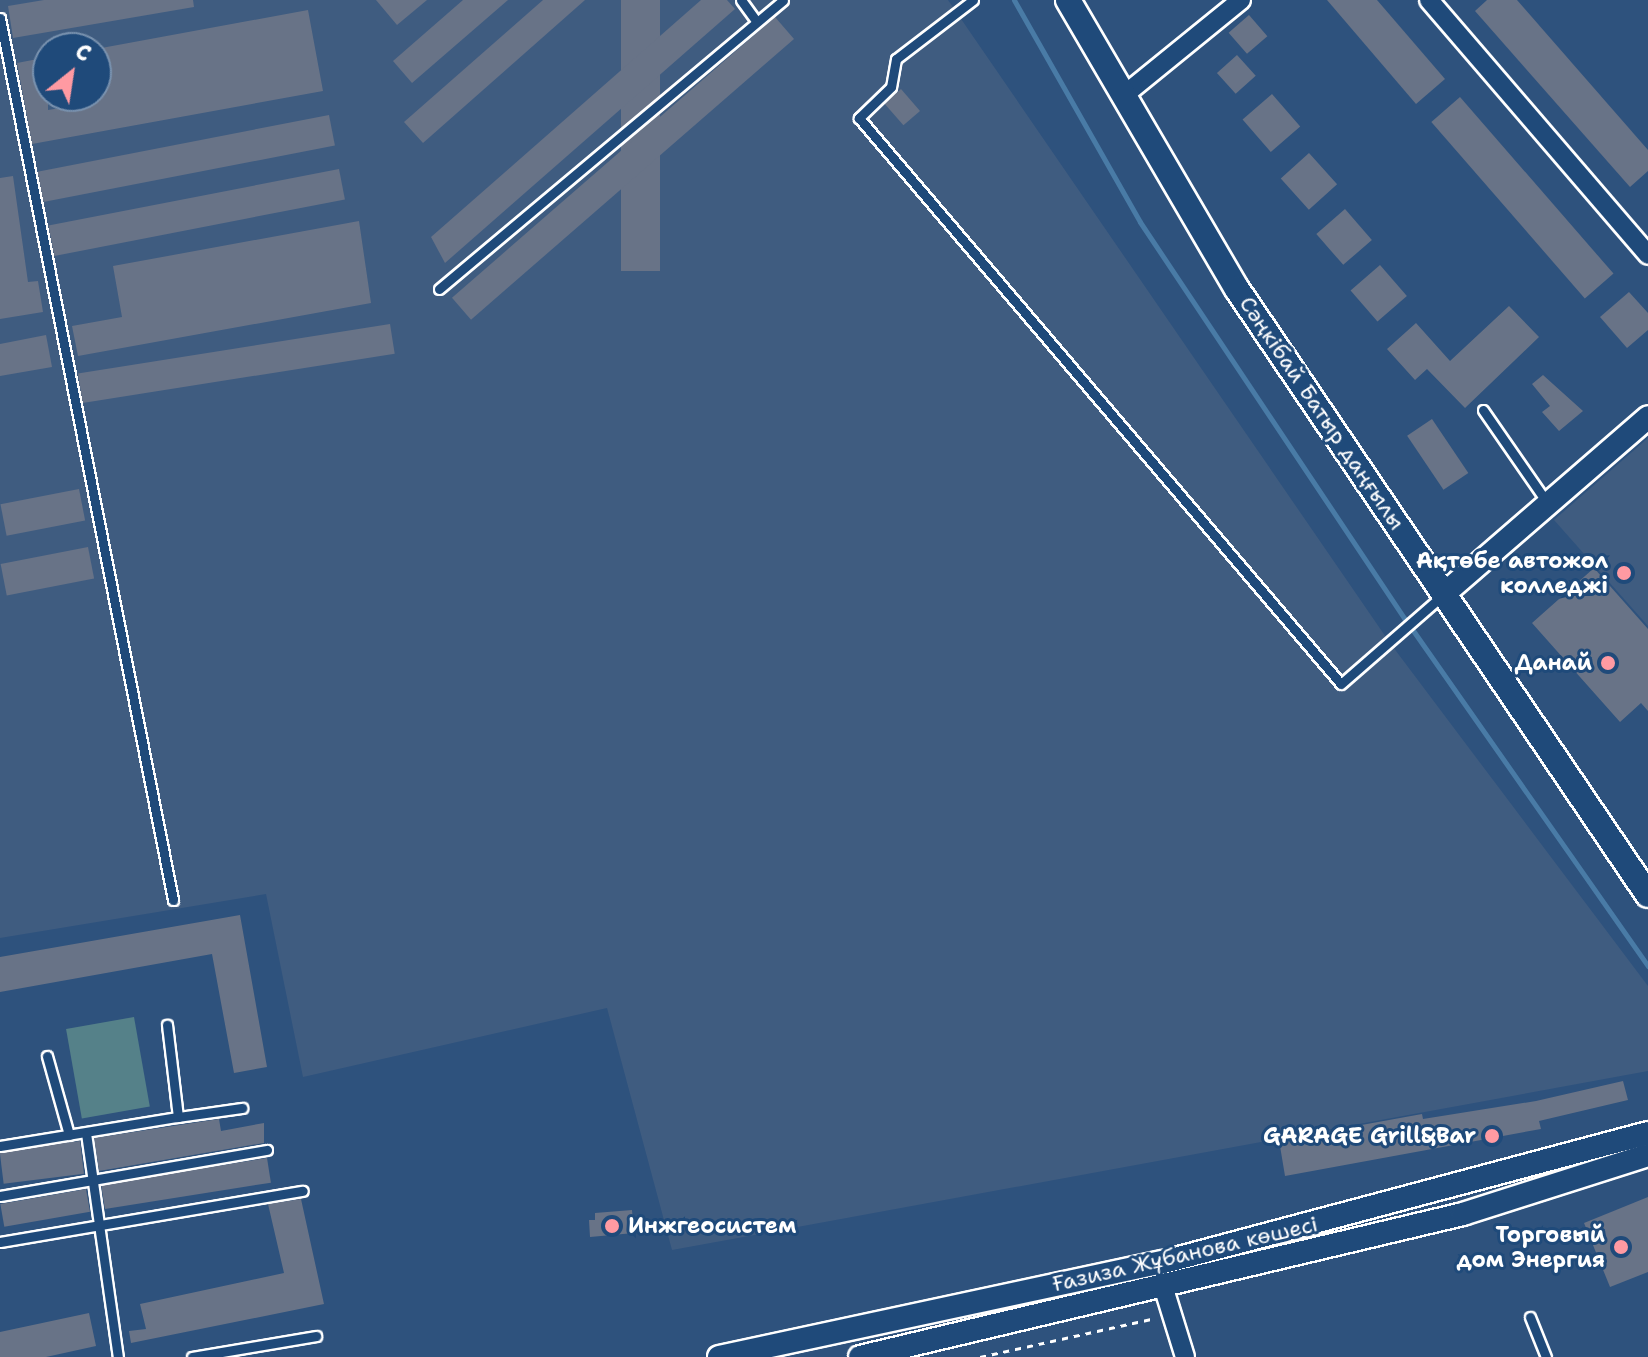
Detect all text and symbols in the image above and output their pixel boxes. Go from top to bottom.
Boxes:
north arrow [32,32,112,112]
text: С [70,37,96,68]
street label: Сәңкібай Батыр даңғылы [1234,291,1410,535]
place label: Ақтөбе автожол колледжі [1416,547,1608,598]
marker: Ақтөбе автожол колледжі [1615,564,1633,582]
place label: Данай [1515,650,1592,676]
marker: Данай [1599,654,1617,672]
place label: GARAGE Grill&Bar [1263,1123,1476,1149]
marker: GARAGE Grill&Bar [1483,1127,1501,1145]
street label: Ғазиза Жұбанова көшесі [1050,1211,1320,1297]
place label: Инжгеосистем [628,1213,796,1239]
marker: Инжгеосистем [603,1217,621,1235]
place label: Торговый дом Энергия [1457,1221,1605,1272]
marker: Торговый дом Энергия [1612,1238,1630,1256]

